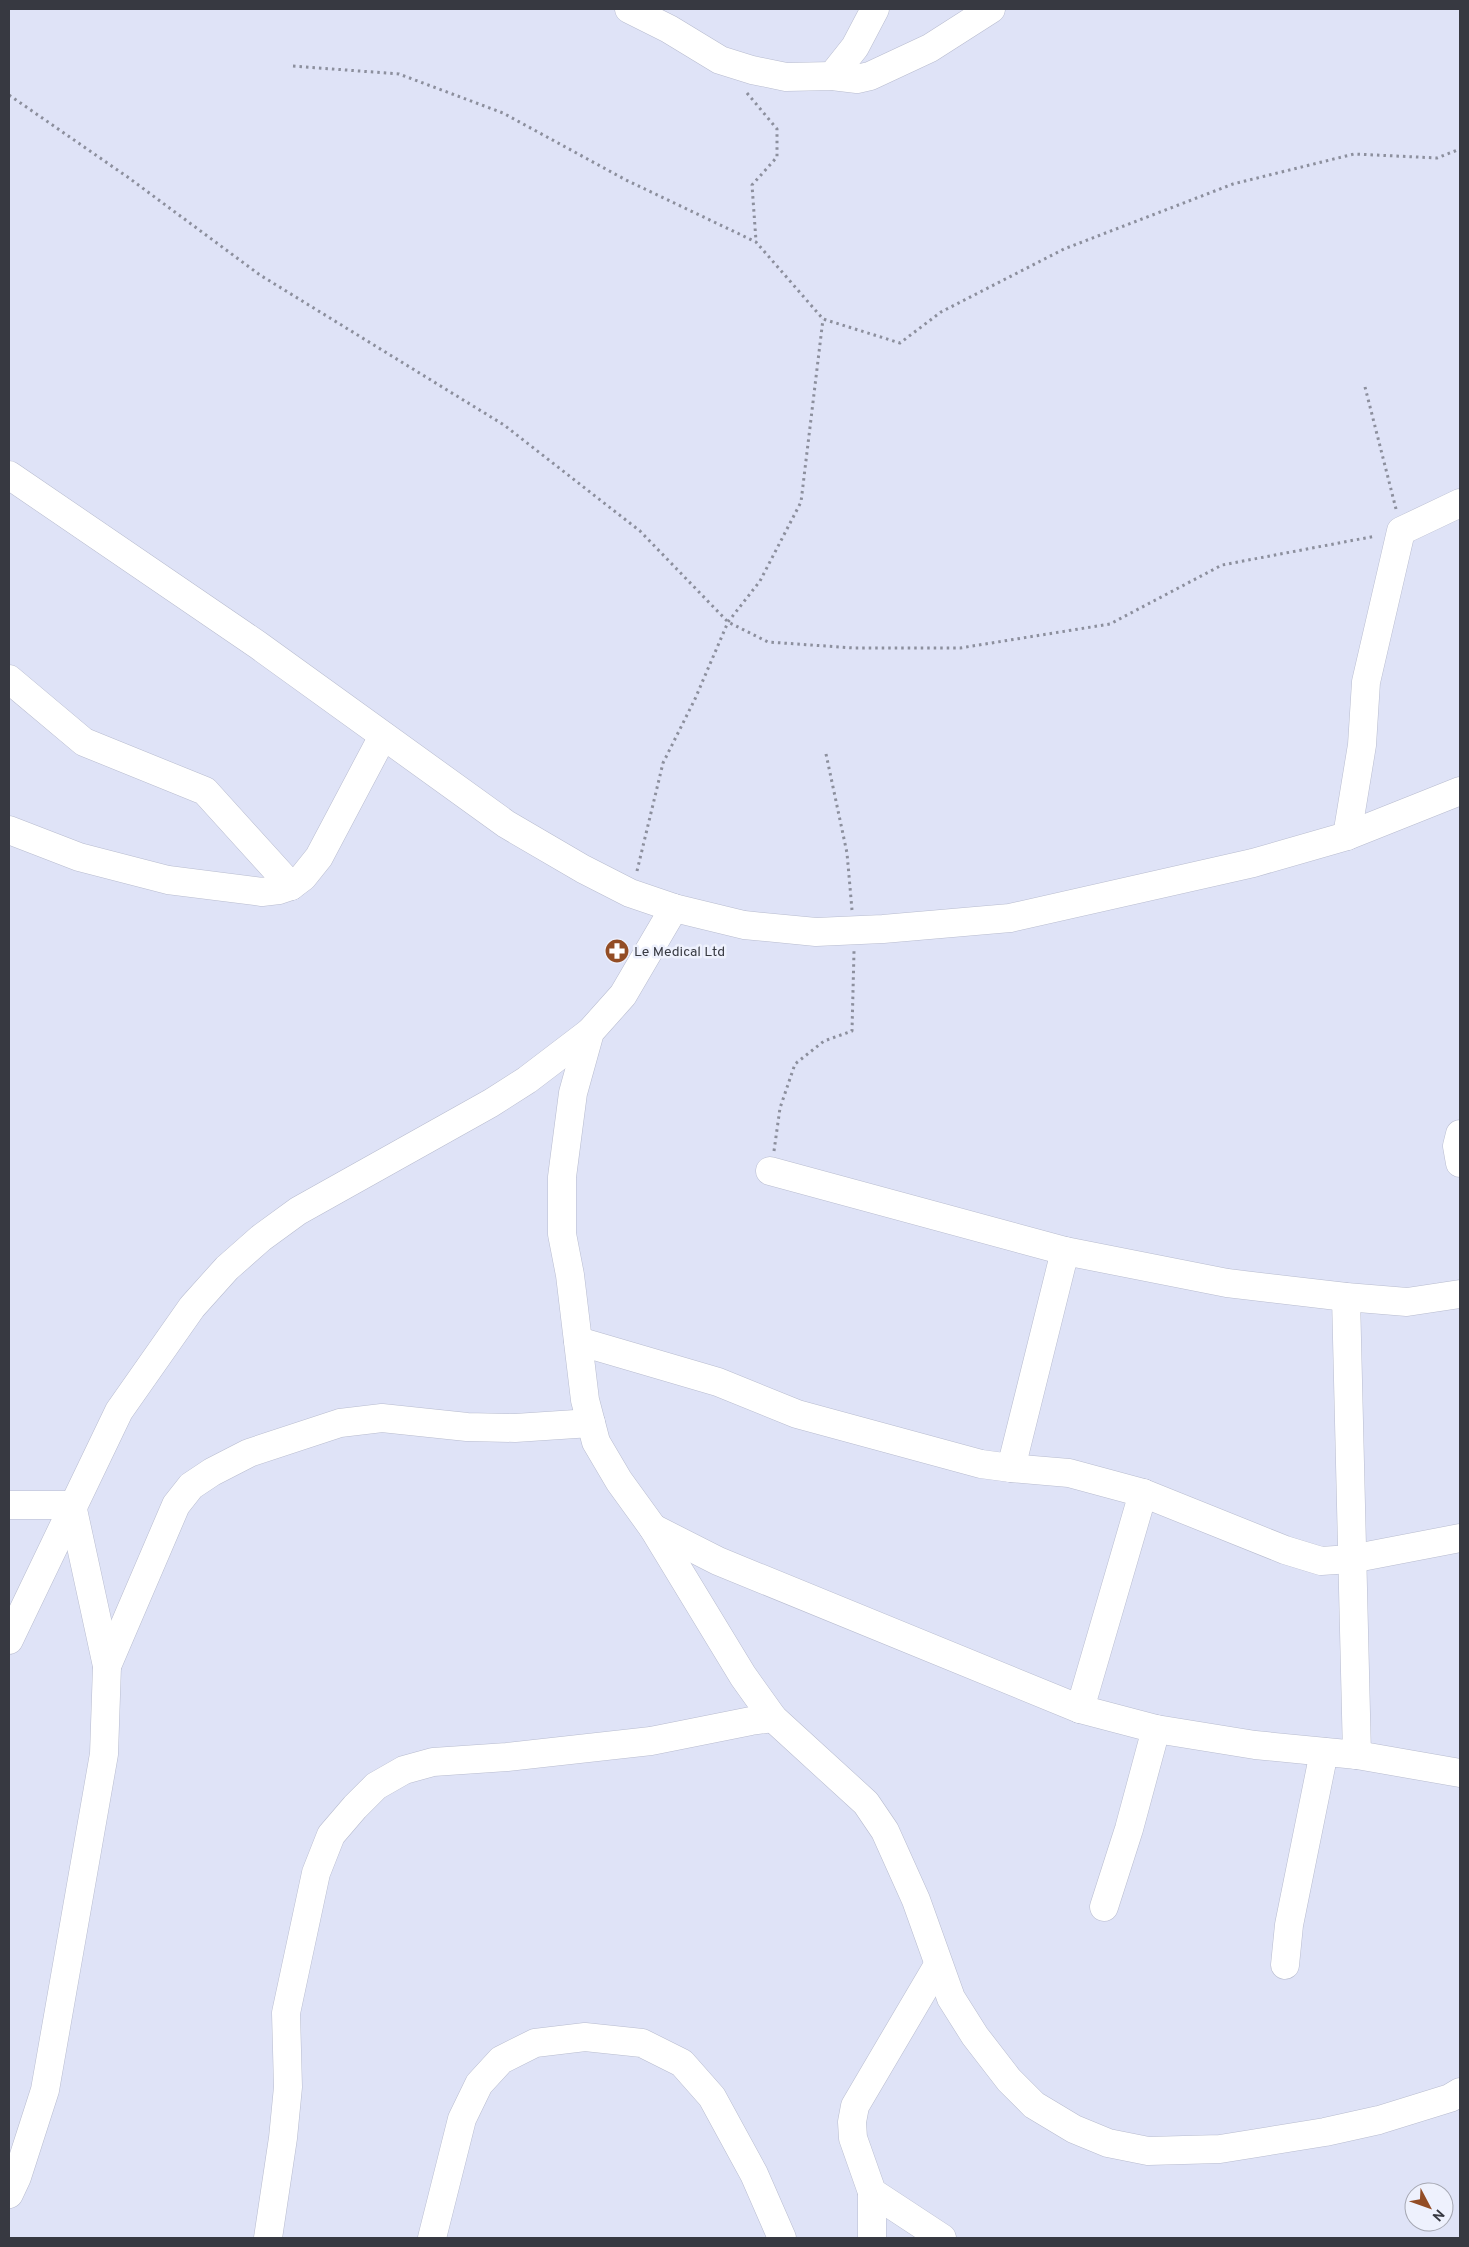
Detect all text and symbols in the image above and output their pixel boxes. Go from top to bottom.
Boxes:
pharmacy icon: Le Medical Ltd [604,938,630,964]
place label: Le Medical Ltd [634,944,725,961]
north arrow [1404,2182,1454,2232]
text: N [1428,2205,1447,2224]

